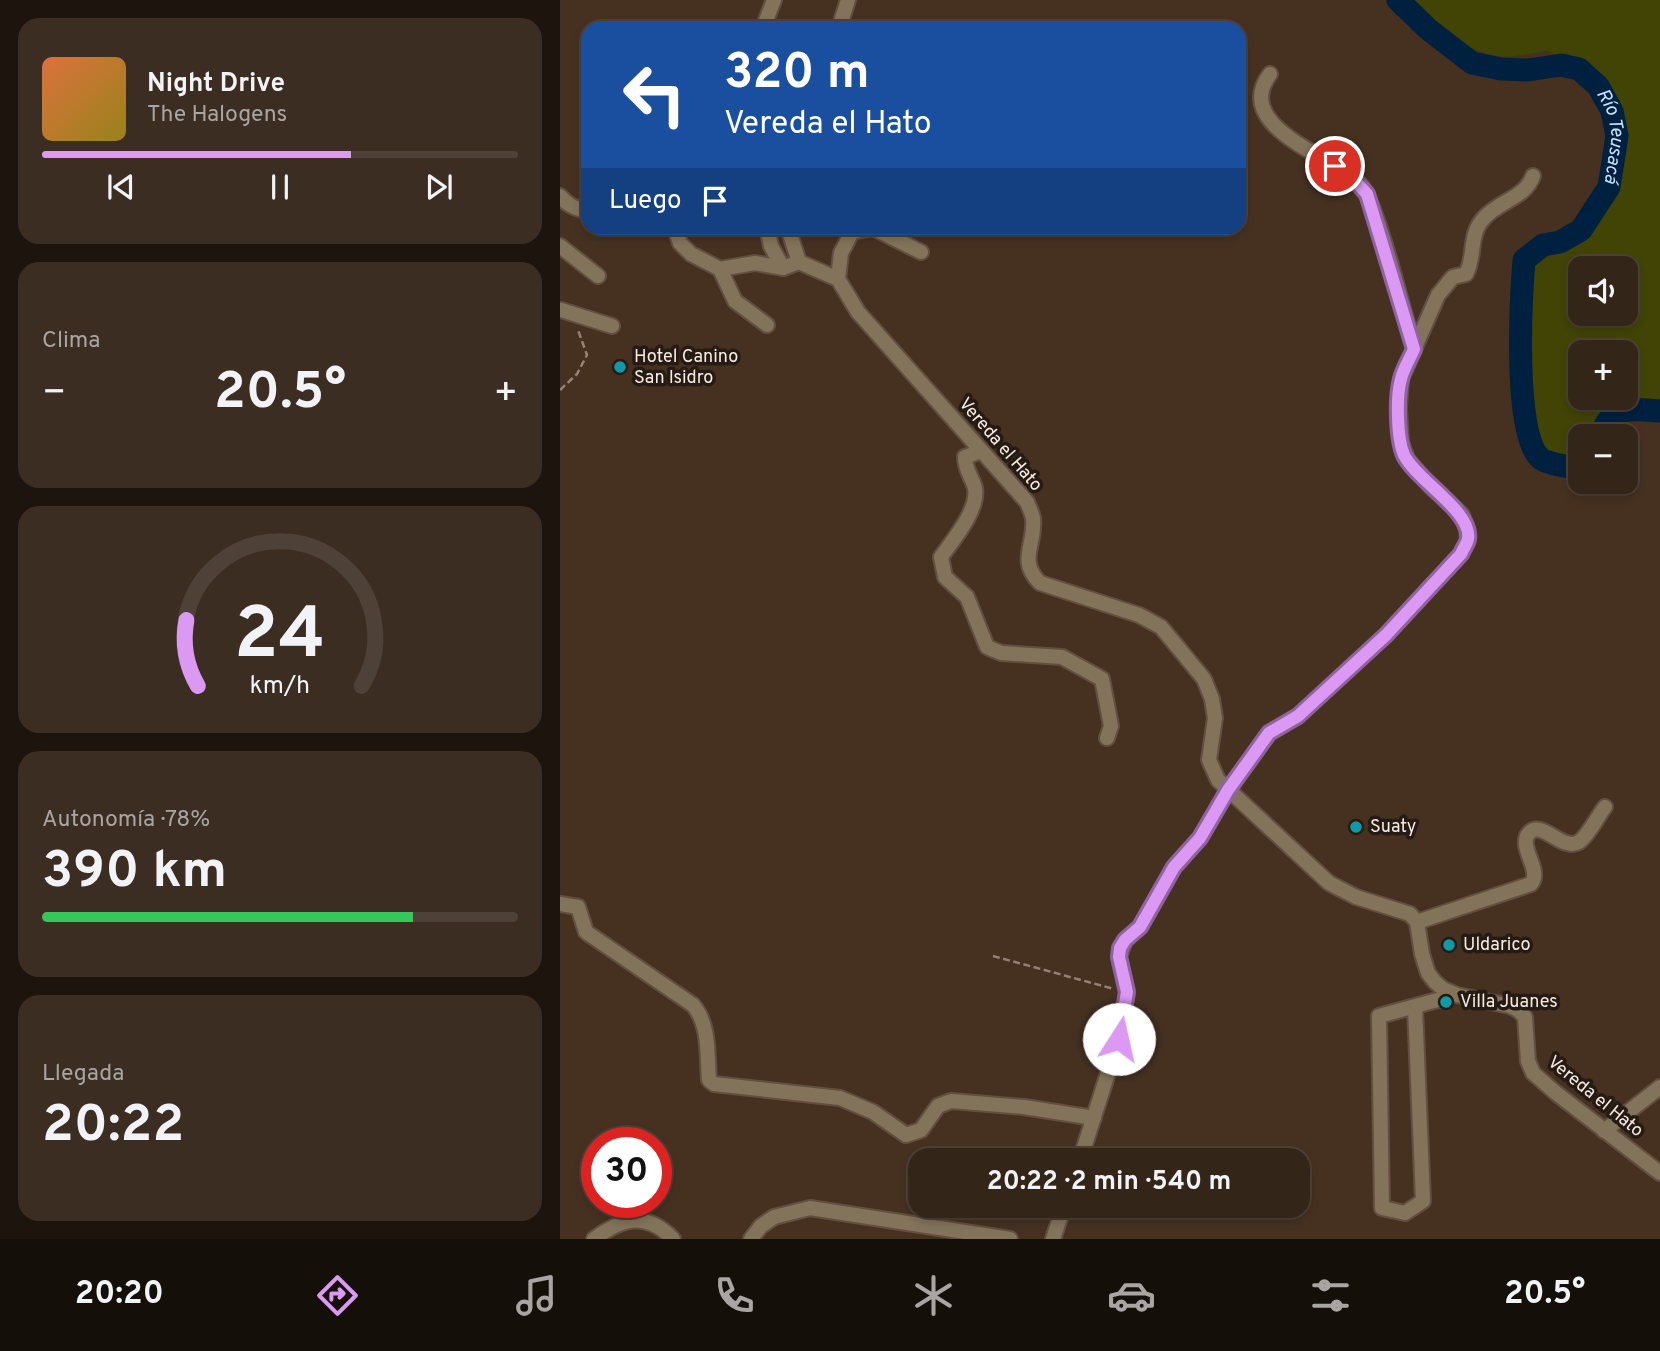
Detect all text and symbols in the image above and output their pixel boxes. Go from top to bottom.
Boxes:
text: 320 m [724,44,870,106]
icon: left [609,49,700,140]
text: Night Drive [147,68,285,101]
water label: Río Teusacá [1590,85,1629,187]
text: The Halogens [147,101,287,130]
text: Vereda el Hato [724,105,932,145]
pin [1305,136,1365,196]
icon: arrive [1316,147,1354,185]
icon: previous [102,168,140,206]
icon: pause [261,168,299,206]
icon: next [420,168,458,206]
icon: arrive [696,182,734,220]
text: Luego [609,185,682,218]
map controls [1568,256,1638,494]
button: sound [1568,256,1638,326]
text: Clima [42,327,100,356]
button: + [1568,340,1638,410]
place label: Hotel Canino San Isidro [634,346,738,390]
marker: Hotel Canino San Isidro [612,359,628,375]
text: 20.5° [214,361,346,427]
text: − [42,370,67,419]
text: + [493,370,518,419]
street label: Vereda el Hato [953,393,1047,497]
button: − [1568,424,1638,494]
text: 24 [234,592,326,684]
text: km/h [250,670,310,702]
text: Autonomía · 78% [42,806,210,835]
place label: Suaty [1370,816,1416,839]
marker: Suaty [1348,819,1364,835]
text: 390 km [42,840,227,906]
place label: Uldarico [1463,934,1531,957]
marker: Uldarico [1441,937,1457,953]
place label: Villa Juanes [1460,991,1558,1014]
marker: Villa Juanes [1438,994,1454,1010]
position arrow [1082,1002,1156,1076]
street label: Vereda el Hato [1542,1051,1648,1143]
text: Llegada [42,1060,124,1089]
text: 20:22 [42,1094,184,1160]
speed limit sign: 30 [581,1127,672,1218]
text: 20:22 · 2 min · 540 m [987,1166,1231,1199]
icon: directions [313,1271,362,1320]
icon: music [512,1271,561,1320]
icon: phone [710,1271,759,1320]
icon: climate [909,1271,958,1320]
icon: car [1107,1271,1156,1320]
icon: filters [1306,1271,1355,1320]
text: 20:20 [75,1275,164,1315]
text: 20.5° [1504,1275,1585,1315]

